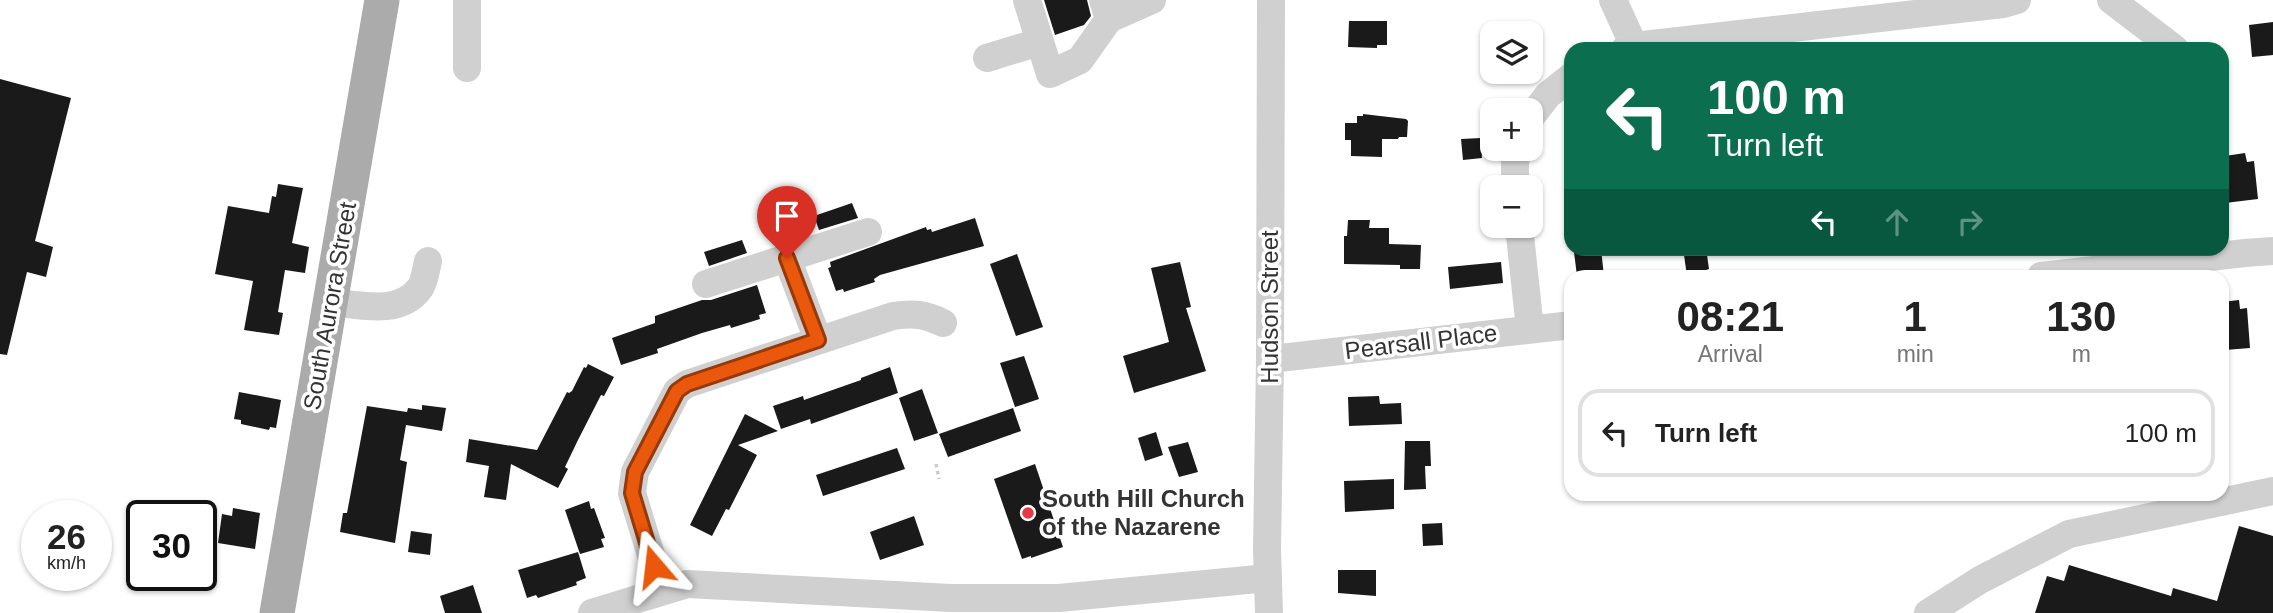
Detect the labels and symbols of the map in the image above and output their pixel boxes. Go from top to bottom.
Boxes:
pin [757,186,817,258]
street label: South Aurora Street [298,199,361,412]
street label: Hudson Street [1256,230,1283,384]
street label: Pearsall Place [1343,319,1499,364]
place label: South Hill Church of the Nazarene [1042,485,1245,540]
speed limit sign: 30 [126,500,217,591]
marker: South Hill Church of the Nazarene [1020,505,1036,521]
position arrow [617,529,691,603]

